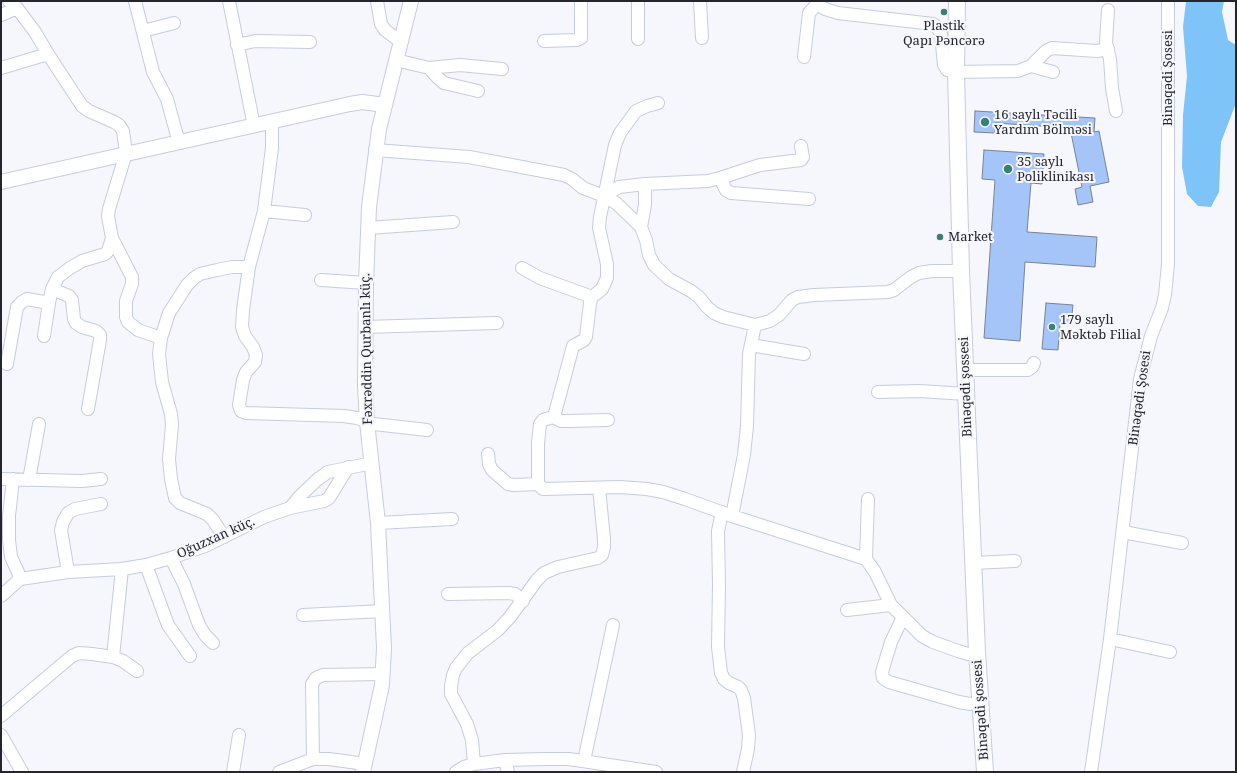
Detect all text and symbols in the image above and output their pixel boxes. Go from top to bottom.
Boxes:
marker: Plastik Qapı Pəncərə [939,7,949,17]
place label: Plastik Qapı Pəncərə [903,18,985,49]
street label: Binəqədi Şosesi [1160,30,1176,126]
place label: 16 saylı Təcili Yardım Bölməsi [994,107,1092,138]
marker: 16 saylı Təcili Yardım Bölməsi [979,116,991,128]
place label: 35 saylı Poliklinikası [1017,154,1094,185]
marker: 35 saylı Poliklinikası [1002,163,1014,175]
place label: Market [948,229,993,245]
marker: Market [935,232,945,242]
street label: Fəxrəddin Qurbanlı küç. [358,273,376,425]
place label: 179 saylı Məktəb Filial [1060,312,1141,343]
marker: 179 saylı Məktəb Filial [1047,322,1057,332]
street label: Binəqədi şossesi [956,336,976,438]
street label: Binəqədi Şosesi [1126,349,1154,447]
street label: Oğuzxan küç. [175,514,257,562]
street label: Binəqədi şossesi [970,659,992,761]

